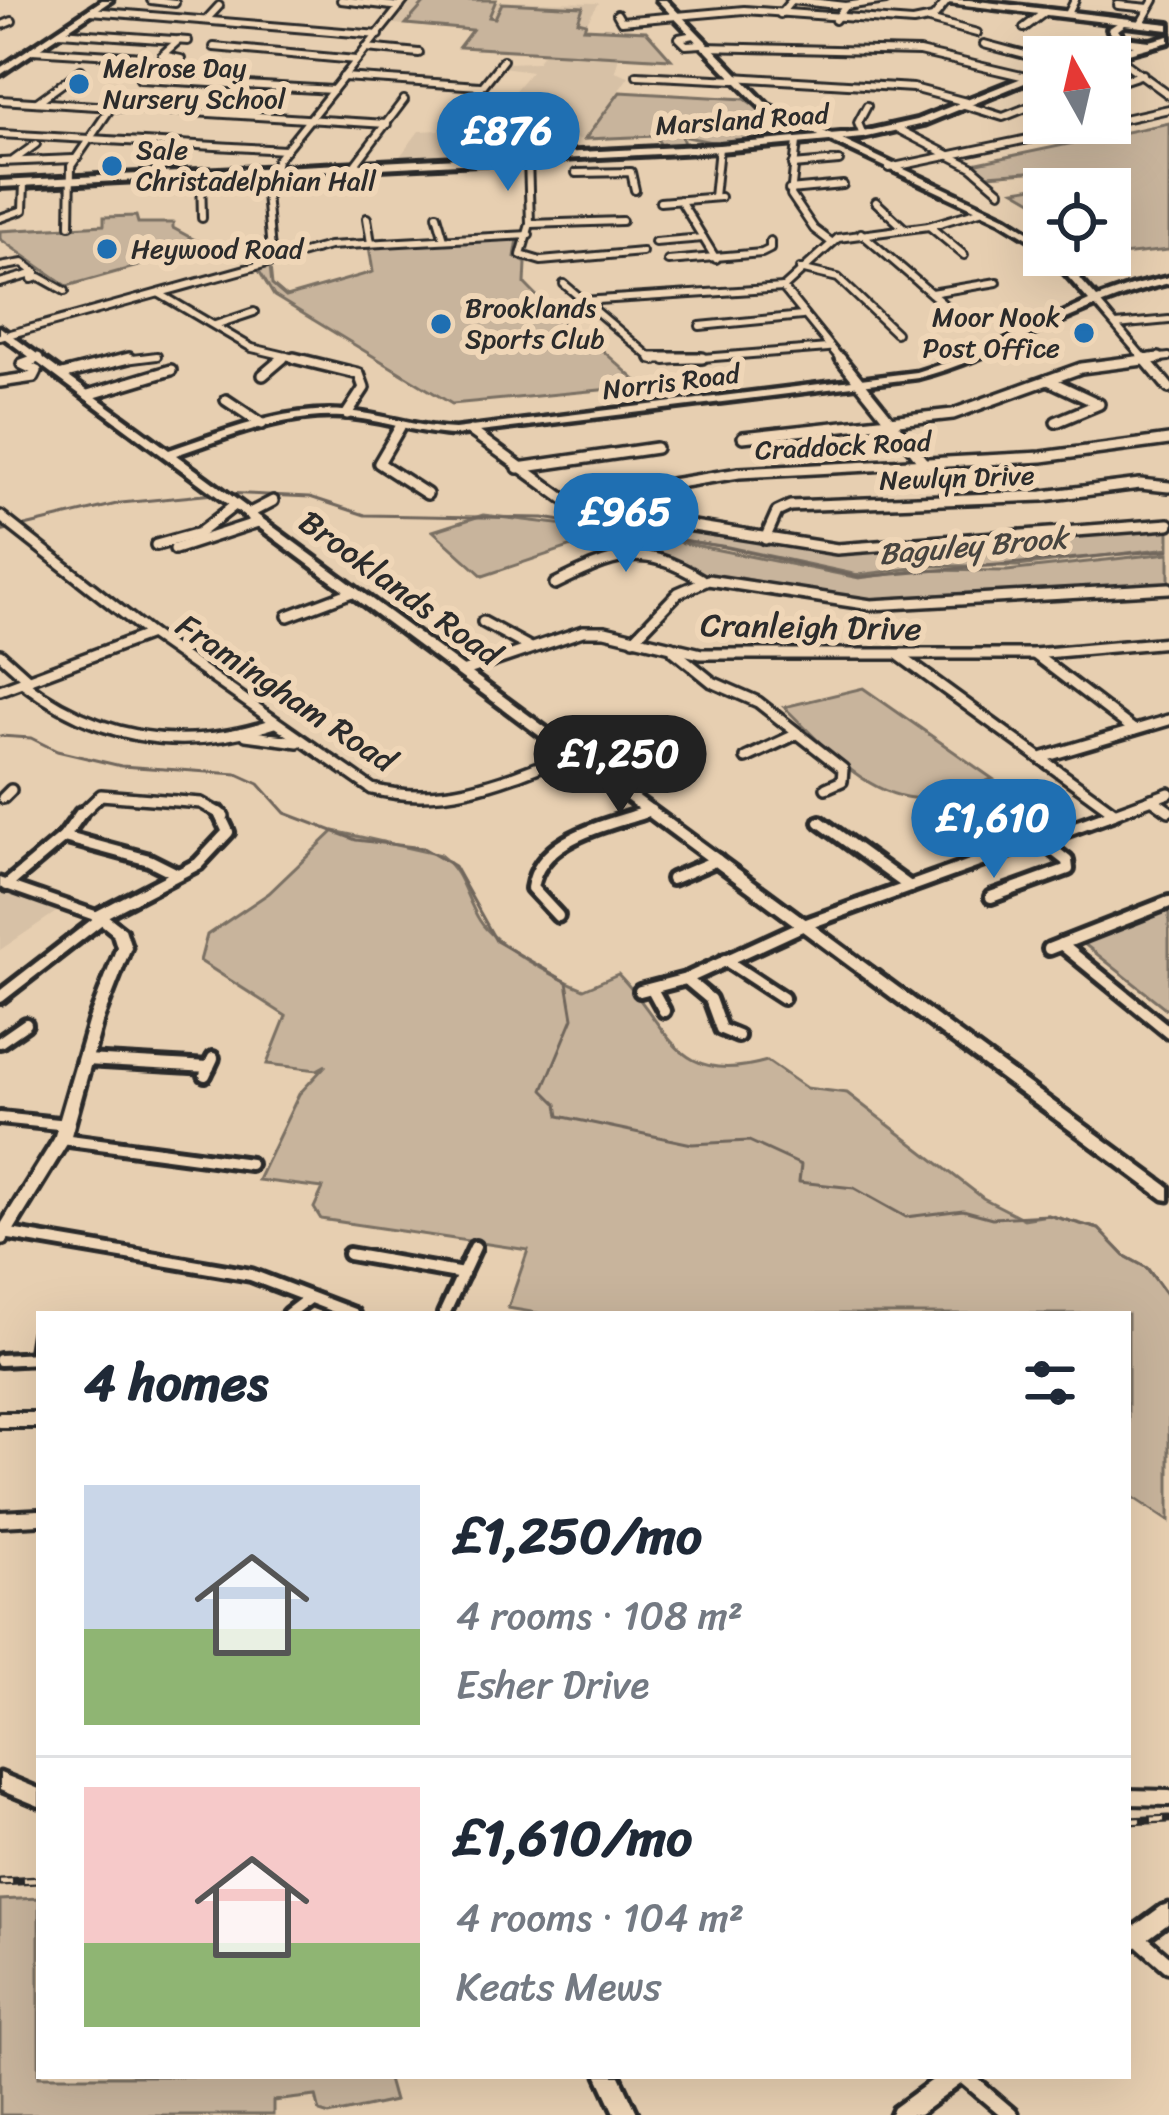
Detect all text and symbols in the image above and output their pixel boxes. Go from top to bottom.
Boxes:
north arrow [1023,36,1131,144]
map controls [1023,36,1131,276]
place label: Melrose Day Nursery School [103,44,287,123]
marker: Melrose Day Nursery School [66,71,92,97]
street label: Marsland Road [654,90,832,150]
pin: £876 [437,92,579,194]
text: £876 [464,96,552,165]
place label: Sale Christadelphian Hall [136,126,377,205]
marker: Sale Christadelphian Hall [99,153,125,179]
button: locate [1023,168,1131,276]
place label: Heywood Road [131,225,305,273]
marker: Heywood Road [94,236,120,262]
place label: Brooklands Sports Club [465,284,605,363]
place label: Moor Nook Post Office [922,293,1061,372]
marker: Brooklands Sports Club [428,311,454,337]
marker: Moor Nook Post Office [1071,320,1097,346]
street label: Norris Road [600,350,744,414]
street label: Craddock Road [754,417,934,475]
street label: Newlyn Drive [878,451,1036,505]
pin: £965 [555,473,697,575]
text: £965 [581,477,671,546]
street label: Brooklands Road [286,494,516,683]
water label: Baguley Brook [876,511,1074,581]
street label: Cranleigh Drive [700,596,922,658]
street label: Framingham Road [164,597,410,790]
pin: £1,250 [522,715,718,817]
text: £1,250 [561,719,679,788]
pin: £1,610 [896,779,1092,881]
text: £1,610 [938,783,1050,852]
text: 4 homes [84,1338,268,1428]
icon: filters [1017,1350,1083,1416]
text: £1,250/mo [456,1491,702,1581]
icon: home [180,1533,324,1677]
text: 4 rooms · 108 m² [456,1581,743,1650]
text: Esher Drive [456,1650,649,1719]
text: £1,610/mo [456,1793,692,1883]
icon: home [180,1835,324,1979]
text: 4 rooms · 104 m² [456,1883,744,1952]
text: Keats Mews [456,1952,662,2021]

